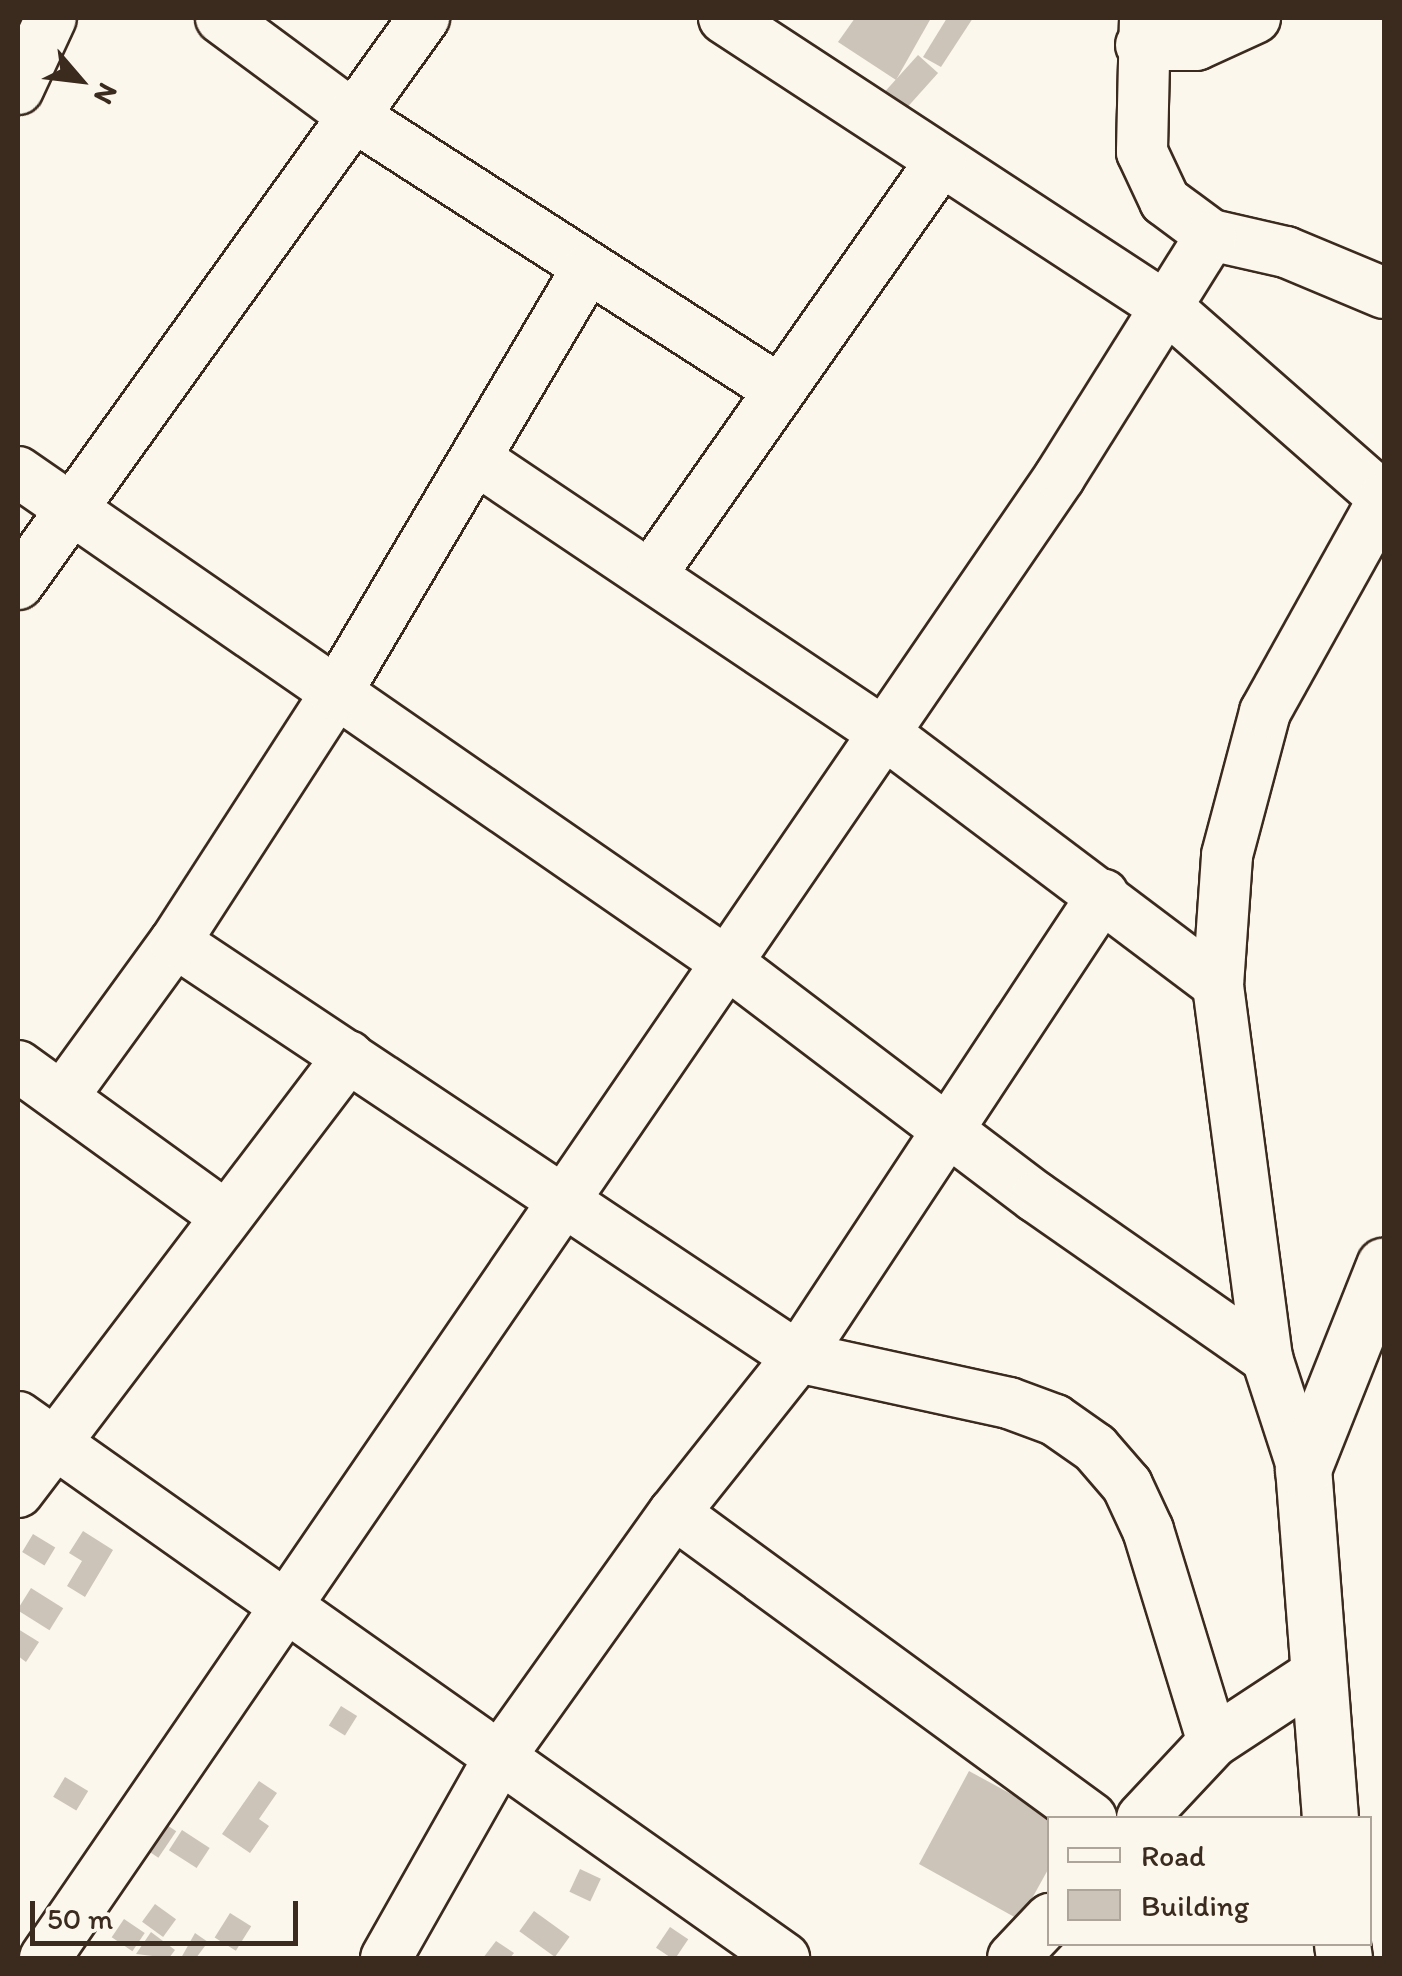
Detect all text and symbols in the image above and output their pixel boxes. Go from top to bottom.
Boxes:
north arrow [30,30,130,130]
text: N [87,78,126,110]
legend [1047,1816,1372,1946]
text: Road [1141,1837,1206,1874]
scale bar [35,1881,302,1943]
text: Building [1141,1887,1249,1924]
text: 50 m [47,1900,113,1937]

